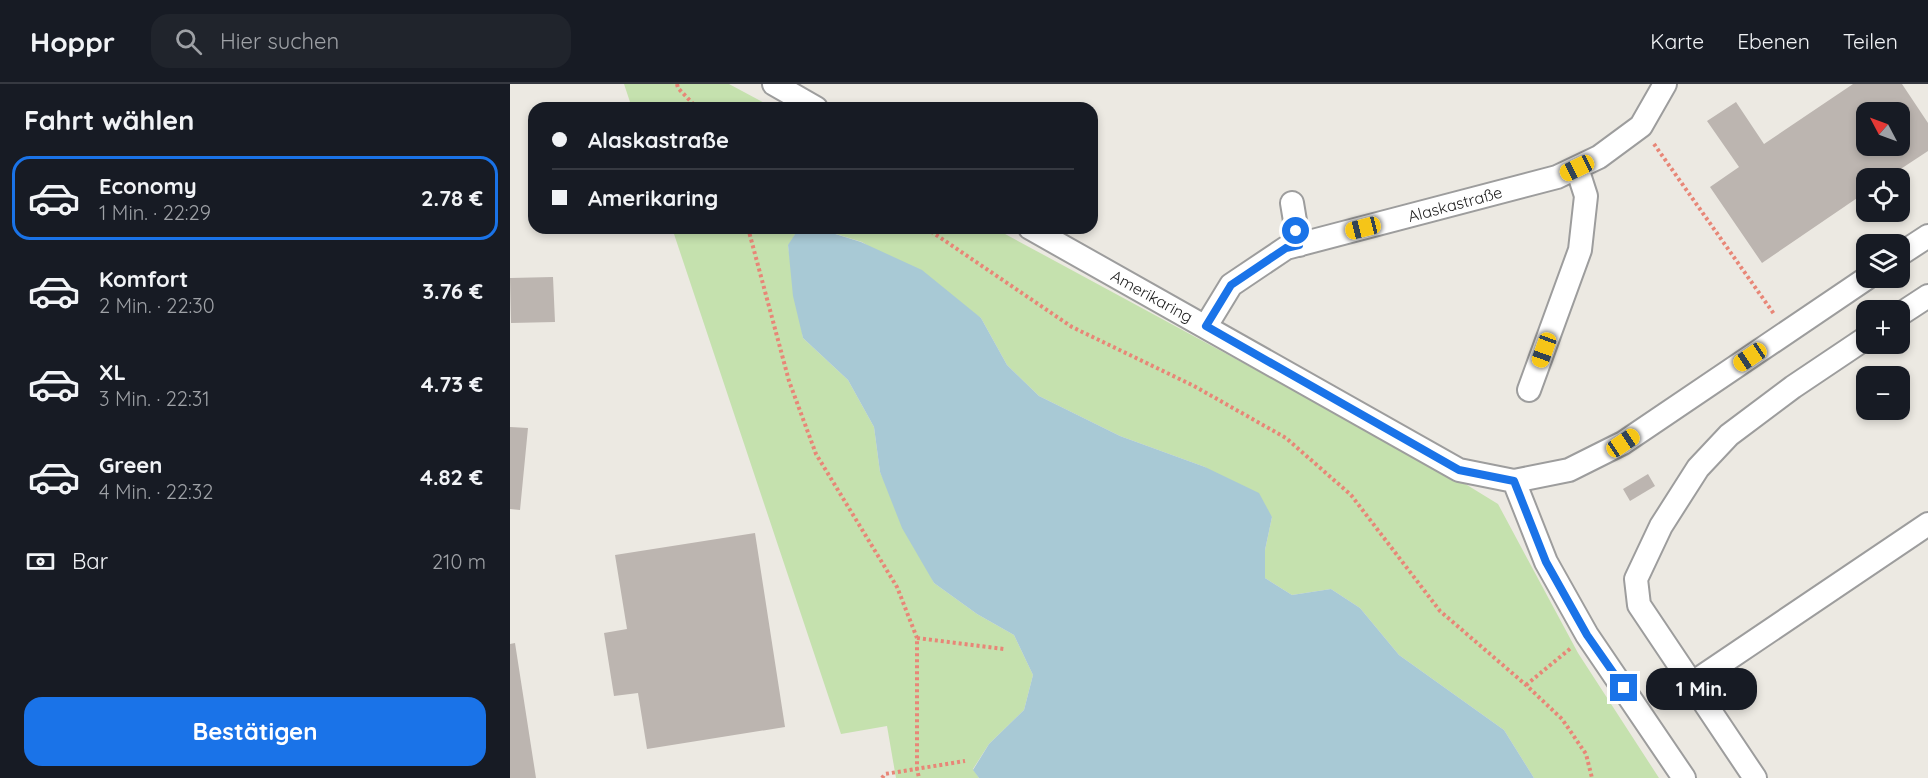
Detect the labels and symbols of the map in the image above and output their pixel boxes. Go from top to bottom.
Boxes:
north arrow [1856,102,1910,156]
car [1557,152,1597,184]
street label: Alaskastraße [1406,182,1504,226]
car [1343,215,1383,241]
route start [1282,217,1309,244]
street label: Amerikaring [1108,265,1196,327]
car [1529,330,1559,370]
car [1730,339,1770,375]
car [1603,425,1643,461]
callout: 1 Min. [1645,667,1756,709]
route end [1610,674,1637,701]

